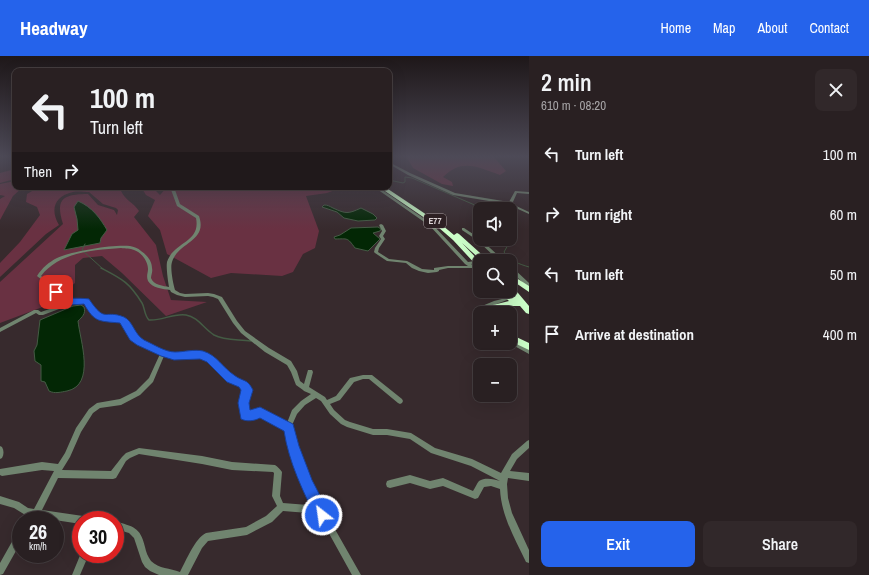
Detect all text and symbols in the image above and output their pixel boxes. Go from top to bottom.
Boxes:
text: Headway [20,15,88,41]
text: Home [660,19,691,37]
text: Map [713,19,735,37]
text: About [757,19,787,37]
text: Contact [809,19,849,37]
text: 2 min [541,66,592,98]
button: close [815,69,857,111]
text: 100 m [90,79,155,117]
icon: left [24,84,76,136]
text: 610 m · 08:20 [541,97,606,114]
text: Turn left [90,115,143,140]
icon: left [541,143,563,165]
text: Turn left [575,144,623,165]
text: 100 m [823,144,857,165]
icon: right [60,160,82,182]
text: Then [24,161,52,182]
map controls [473,202,517,402]
button: sound [473,202,517,246]
icon: right [541,203,563,225]
text: Turn right [575,204,632,225]
text: 60 m [830,204,857,225]
road number: E77 [424,214,446,228]
button: search [473,254,517,298]
icon: left [541,263,563,285]
text: Turn left [575,264,623,285]
text: 50 m [830,264,857,285]
pin [39,275,73,309]
icon: arrive [45,281,67,303]
button: + [473,306,517,350]
icon: arrive [541,323,563,345]
text: Arrive at destination [575,324,694,345]
text: 400 m [823,324,857,345]
button: − [473,358,517,402]
position arrow [301,494,343,536]
speed limit sign: 30 [72,511,124,563]
text: 26 [29,518,47,545]
button: Exit [541,521,695,567]
button: Share [703,521,857,567]
text: km/h [29,540,47,553]

